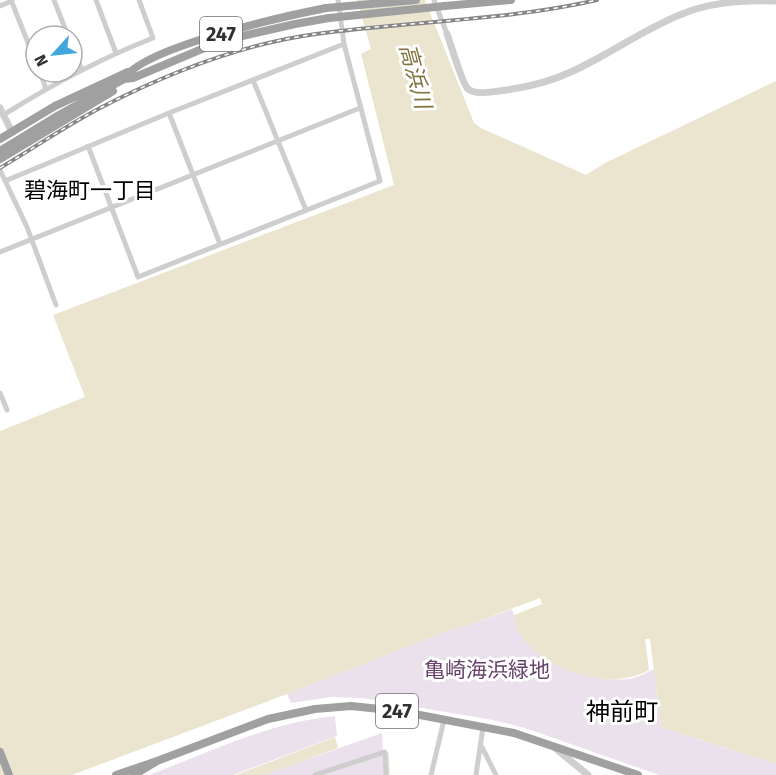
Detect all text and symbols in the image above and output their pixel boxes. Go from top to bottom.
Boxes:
road number: 247 [200,17,242,51]
north arrow [24,24,84,84]
water label: 高浜川 [394,41,438,113]
text: N [30,52,52,70]
district label: 碧海町一丁目 [24,177,156,204]
park label: 亀崎海浜緑地 [424,657,550,683]
road number: 247 [376,694,418,728]
district label: 神前町 [586,698,658,726]

